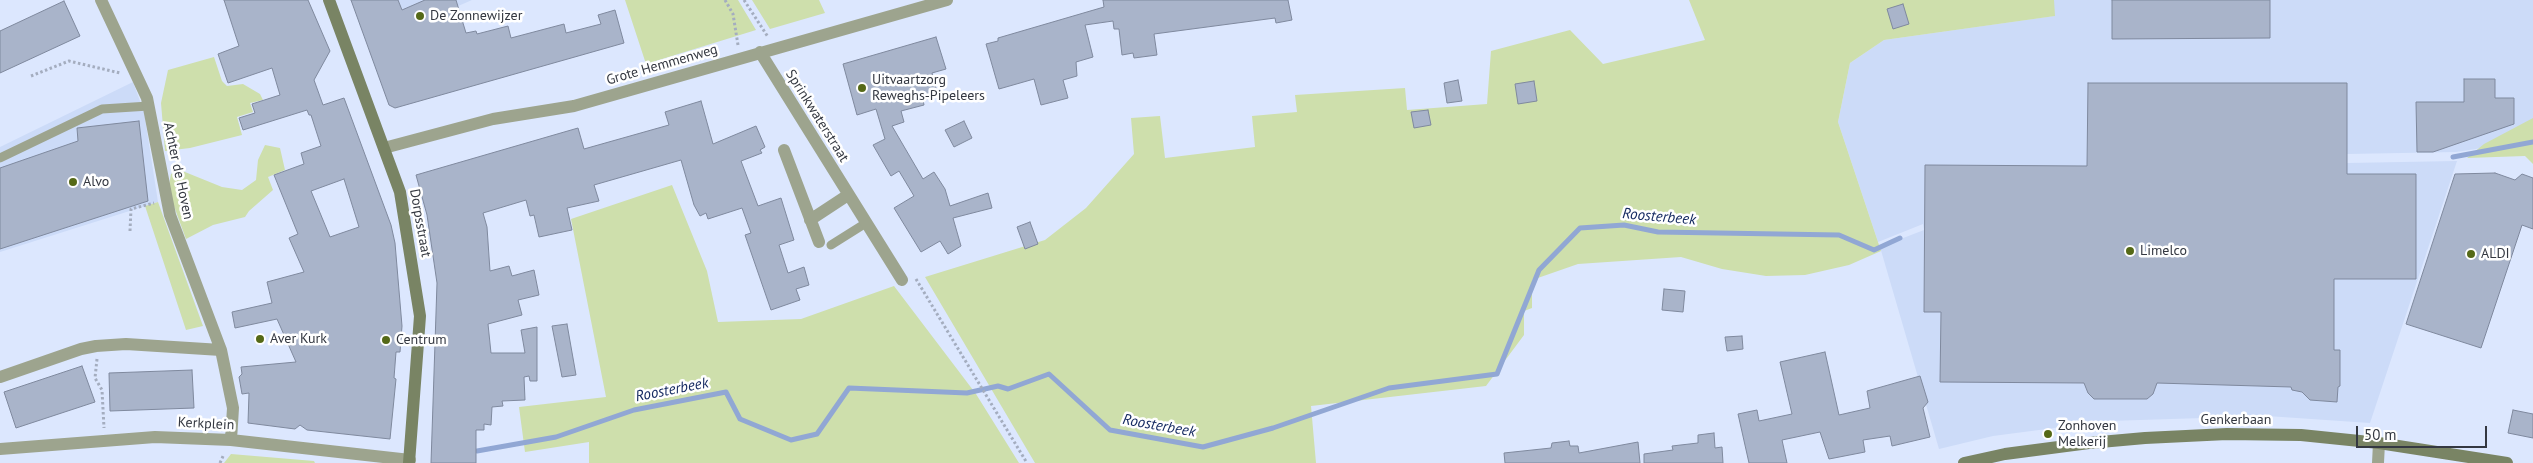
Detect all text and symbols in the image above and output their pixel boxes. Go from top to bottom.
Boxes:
place label: De Zonnewijzer [430,8,522,24]
marker: De Zonnewijzer [414,10,426,22]
street label: Grote Hemmenweg [604,41,720,89]
street label: Sprinkwaterstraat [782,67,852,165]
place label: Uitvaartzorg Reweghs-Pipeleers [872,72,985,104]
marker: Uitvaartzorg Reweghs-Pipeleers [856,82,868,94]
street label: Achter de Hoven [160,121,196,221]
place label: Alvo [83,174,109,190]
marker: Alvo [67,176,79,188]
street label: Dorpsstraat [406,188,434,258]
water label: Roosterbeek [1621,205,1697,229]
place label: Limelco [2140,243,2187,259]
marker: Limelco [2124,245,2136,257]
place label: ALDI [2481,246,2510,262]
marker: ALDI [2465,248,2477,260]
place label: Aver Kurk [270,331,327,347]
place label: Centrum [396,332,447,348]
marker: Aver Kurk [254,333,266,345]
marker: Centrum [380,334,392,346]
water label: Roosterbeek [634,374,710,406]
water label: Roosterbeek [1121,411,1197,441]
street label: Genkerbaan [2201,412,2271,428]
street label: Kerkplein [177,414,235,434]
scale bar [2358,416,2489,448]
place label: Zonhoven Melkerij [2058,418,2116,451]
text: 50 m [2364,425,2397,444]
marker: Zonhoven Melkerij [2042,428,2054,440]

